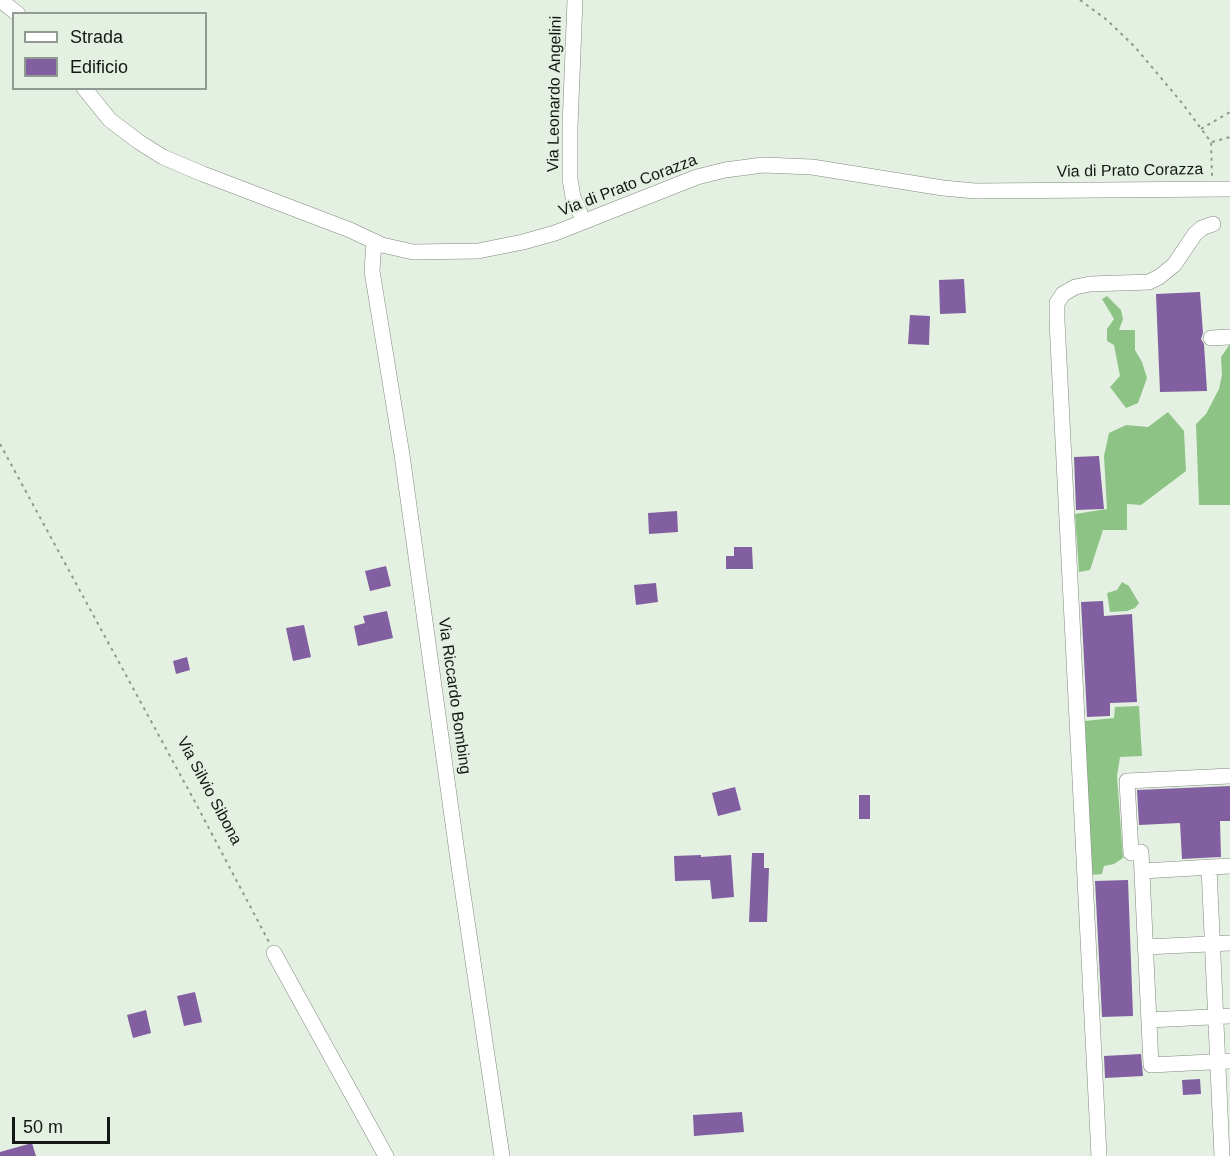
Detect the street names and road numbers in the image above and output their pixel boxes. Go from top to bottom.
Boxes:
street label: Via Leonardo Angelini [544,16,566,172]
street label: Via di Prato Corazza [556,151,700,221]
street label: Via di Prato Corazza [1057,160,1203,182]
street label: Via Riccardo Bombing [433,616,475,776]
street label: Via Silvio Sibona [172,734,246,848]

